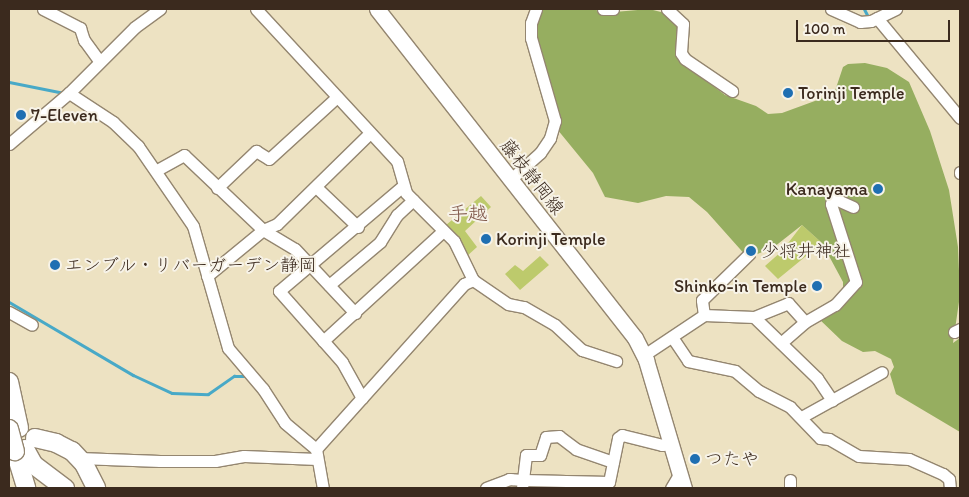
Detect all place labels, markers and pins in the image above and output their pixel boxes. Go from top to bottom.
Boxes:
place label: Torinji Temple [798,82,905,104]
marker: Torinji Temple [782,87,794,99]
place label: 7-Eleven [31,104,98,126]
marker: 7-Eleven [15,109,27,121]
place label: Kanayama [786,178,868,200]
marker: Kanayama [872,183,884,195]
place label: Korinji Temple [496,228,606,250]
marker: Korinji Temple [480,233,492,245]
place label: 少将井神社 [761,240,851,262]
marker: 少将井神社 [745,245,757,257]
place label: エンブル・リバーガーデン静岡 [65,254,317,276]
marker: エンブル・リバーガーデン静岡 [49,259,61,271]
place label: Shinko-in Temple [674,275,807,297]
marker: Shinko-in Temple [811,280,823,292]
place label: つたや [705,448,759,470]
marker: つたや [689,453,701,465]

